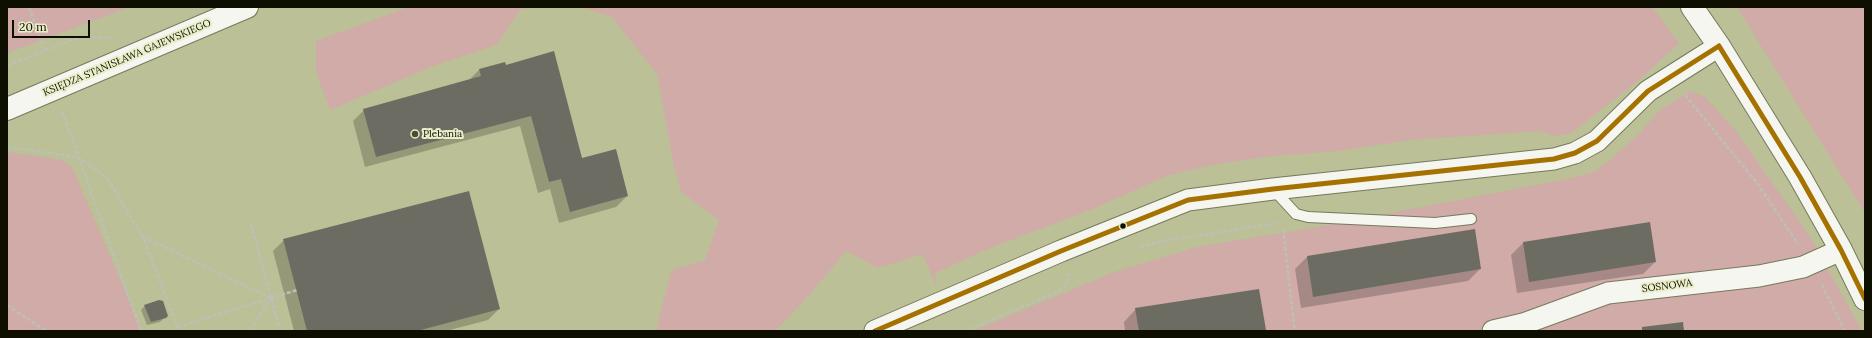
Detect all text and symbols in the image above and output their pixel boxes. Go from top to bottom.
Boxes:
scale bar [14,12,92,38]
street label: KSIĘDZA STANISŁAWA GAJEWSKIEGO [41,17,213,99]
text: 20 m [19,19,47,34]
place label: Plebania [423,128,462,140]
marker: Plebania [410,129,420,139]
unlabelled marker [1118,221,1128,231]
street label: SOSNOWA [1641,277,1693,295]

